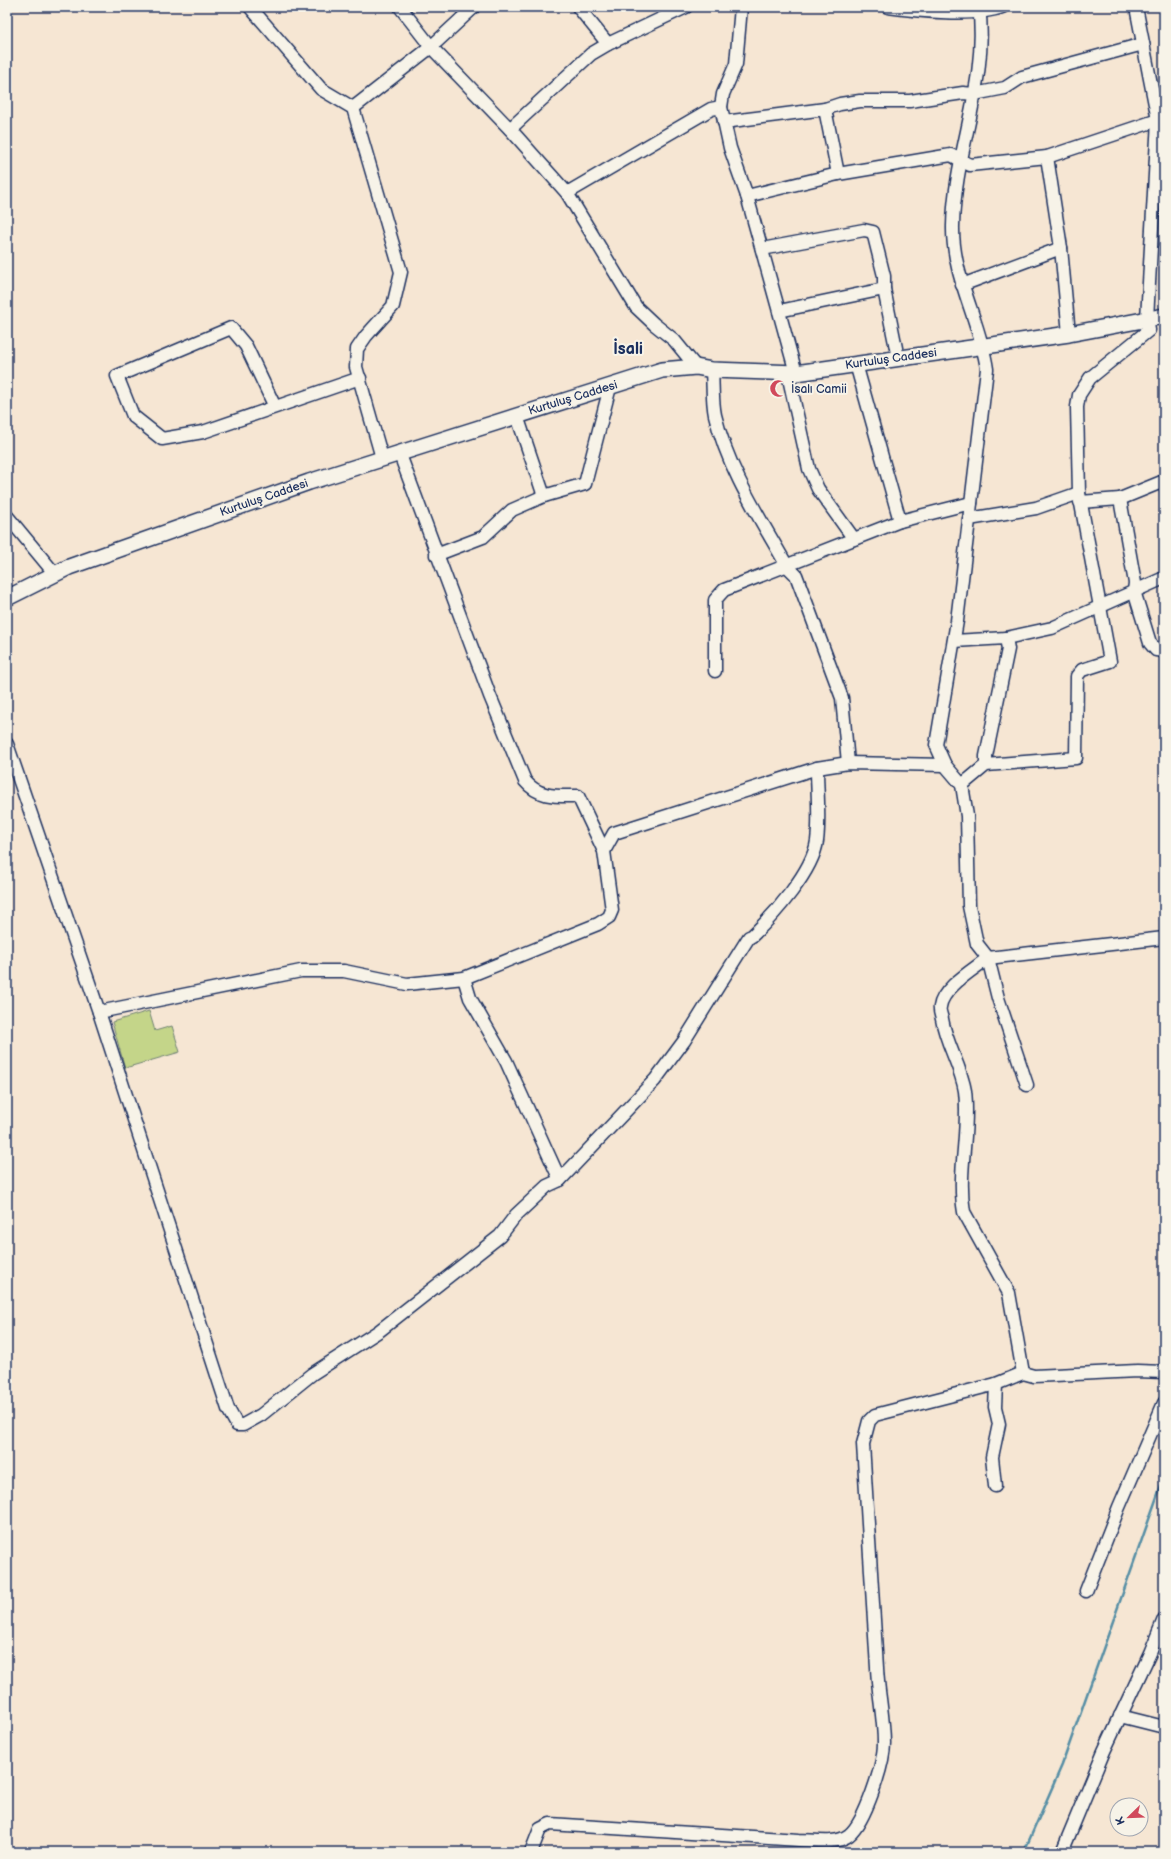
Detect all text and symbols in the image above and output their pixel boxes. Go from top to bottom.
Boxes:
district label: İsali [613,338,643,359]
street label: Kurtuluş Caddesi [844,345,938,373]
street label: Kurtuluş Caddesi [527,377,620,419]
mosque icon: İsalı Camii [768,379,788,399]
place label: İsalı Camii [791,381,847,397]
street label: Kurtuluş Caddesi [218,476,310,520]
north arrow [1109,1797,1149,1837]
text: K [1113,1814,1128,1827]

